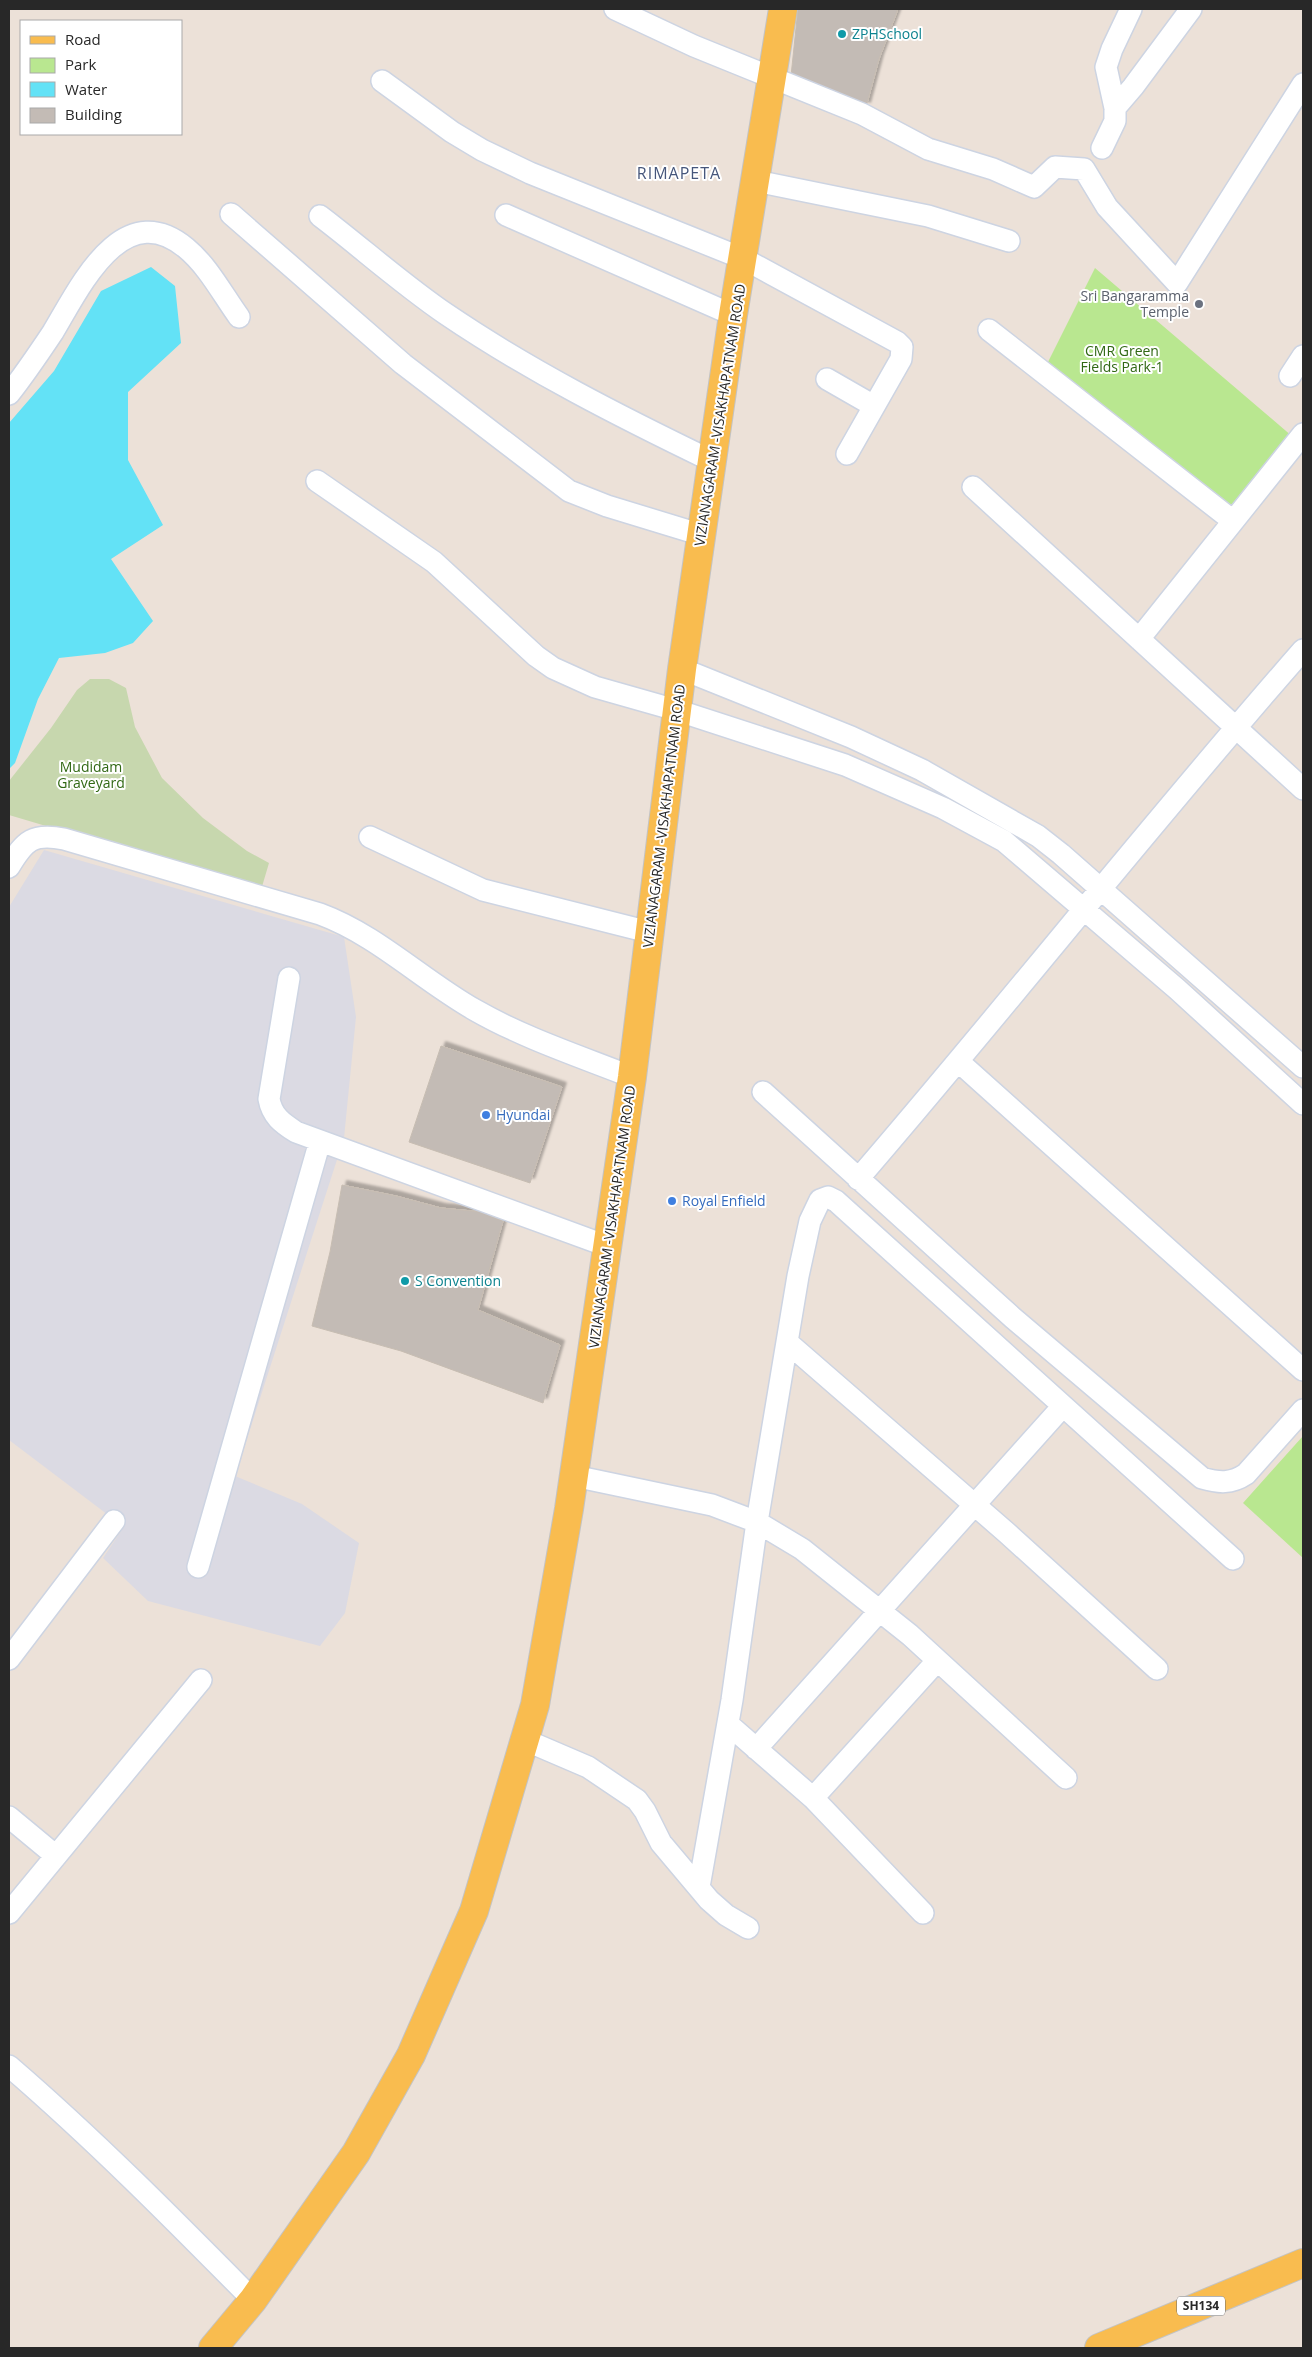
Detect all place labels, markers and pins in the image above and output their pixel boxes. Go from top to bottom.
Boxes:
place label: ZPHSchool [852,24,922,43]
marker: ZPHSchool [836,28,848,40]
place label: Sri Bangaramma Temple [1080,286,1189,321]
marker: Sri Bangaramma Temple [1193,298,1205,310]
place label: Hyundai [496,1105,550,1124]
marker: Hyundai [480,1109,492,1121]
place label: Royal Enfield [682,1191,766,1210]
marker: Royal Enfield [666,1195,678,1207]
place label: S Convention [415,1271,501,1290]
marker: S Convention [399,1275,411,1287]

